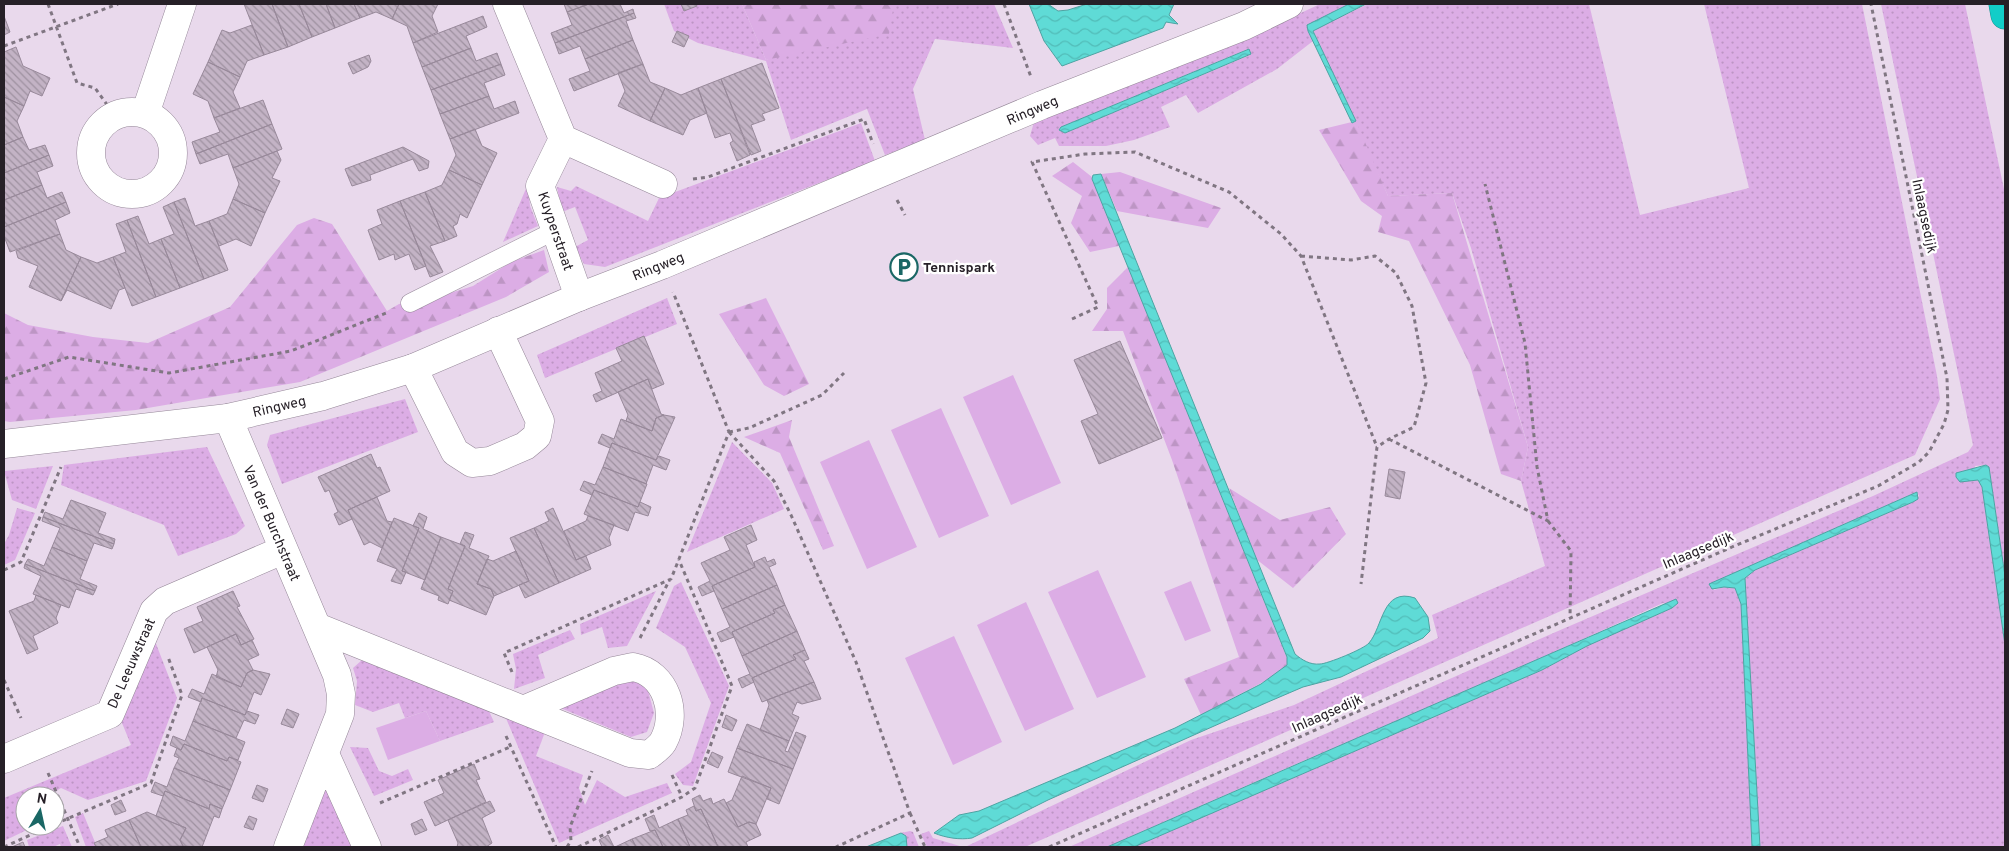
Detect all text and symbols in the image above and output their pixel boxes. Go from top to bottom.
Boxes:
street label: Ringweg [1004,93,1061,130]
street label: Inlaagsedijk [1907,178,1940,255]
street label: Kuyperstraat [533,190,576,273]
street label: Ringweg [630,249,687,285]
parking icon: Tennispark [889,252,919,282]
place label: Tennispark [923,260,995,277]
street label: Ringweg [251,393,308,422]
street label: Van der Burchstraat [238,463,303,584]
street label: Inlaagsedijk [1661,529,1737,574]
street label: De Leeuwstraat [105,616,160,712]
street label: Inlaagsedijk [1290,691,1366,737]
north arrow [15,786,65,836]
text: N [35,790,48,809]

